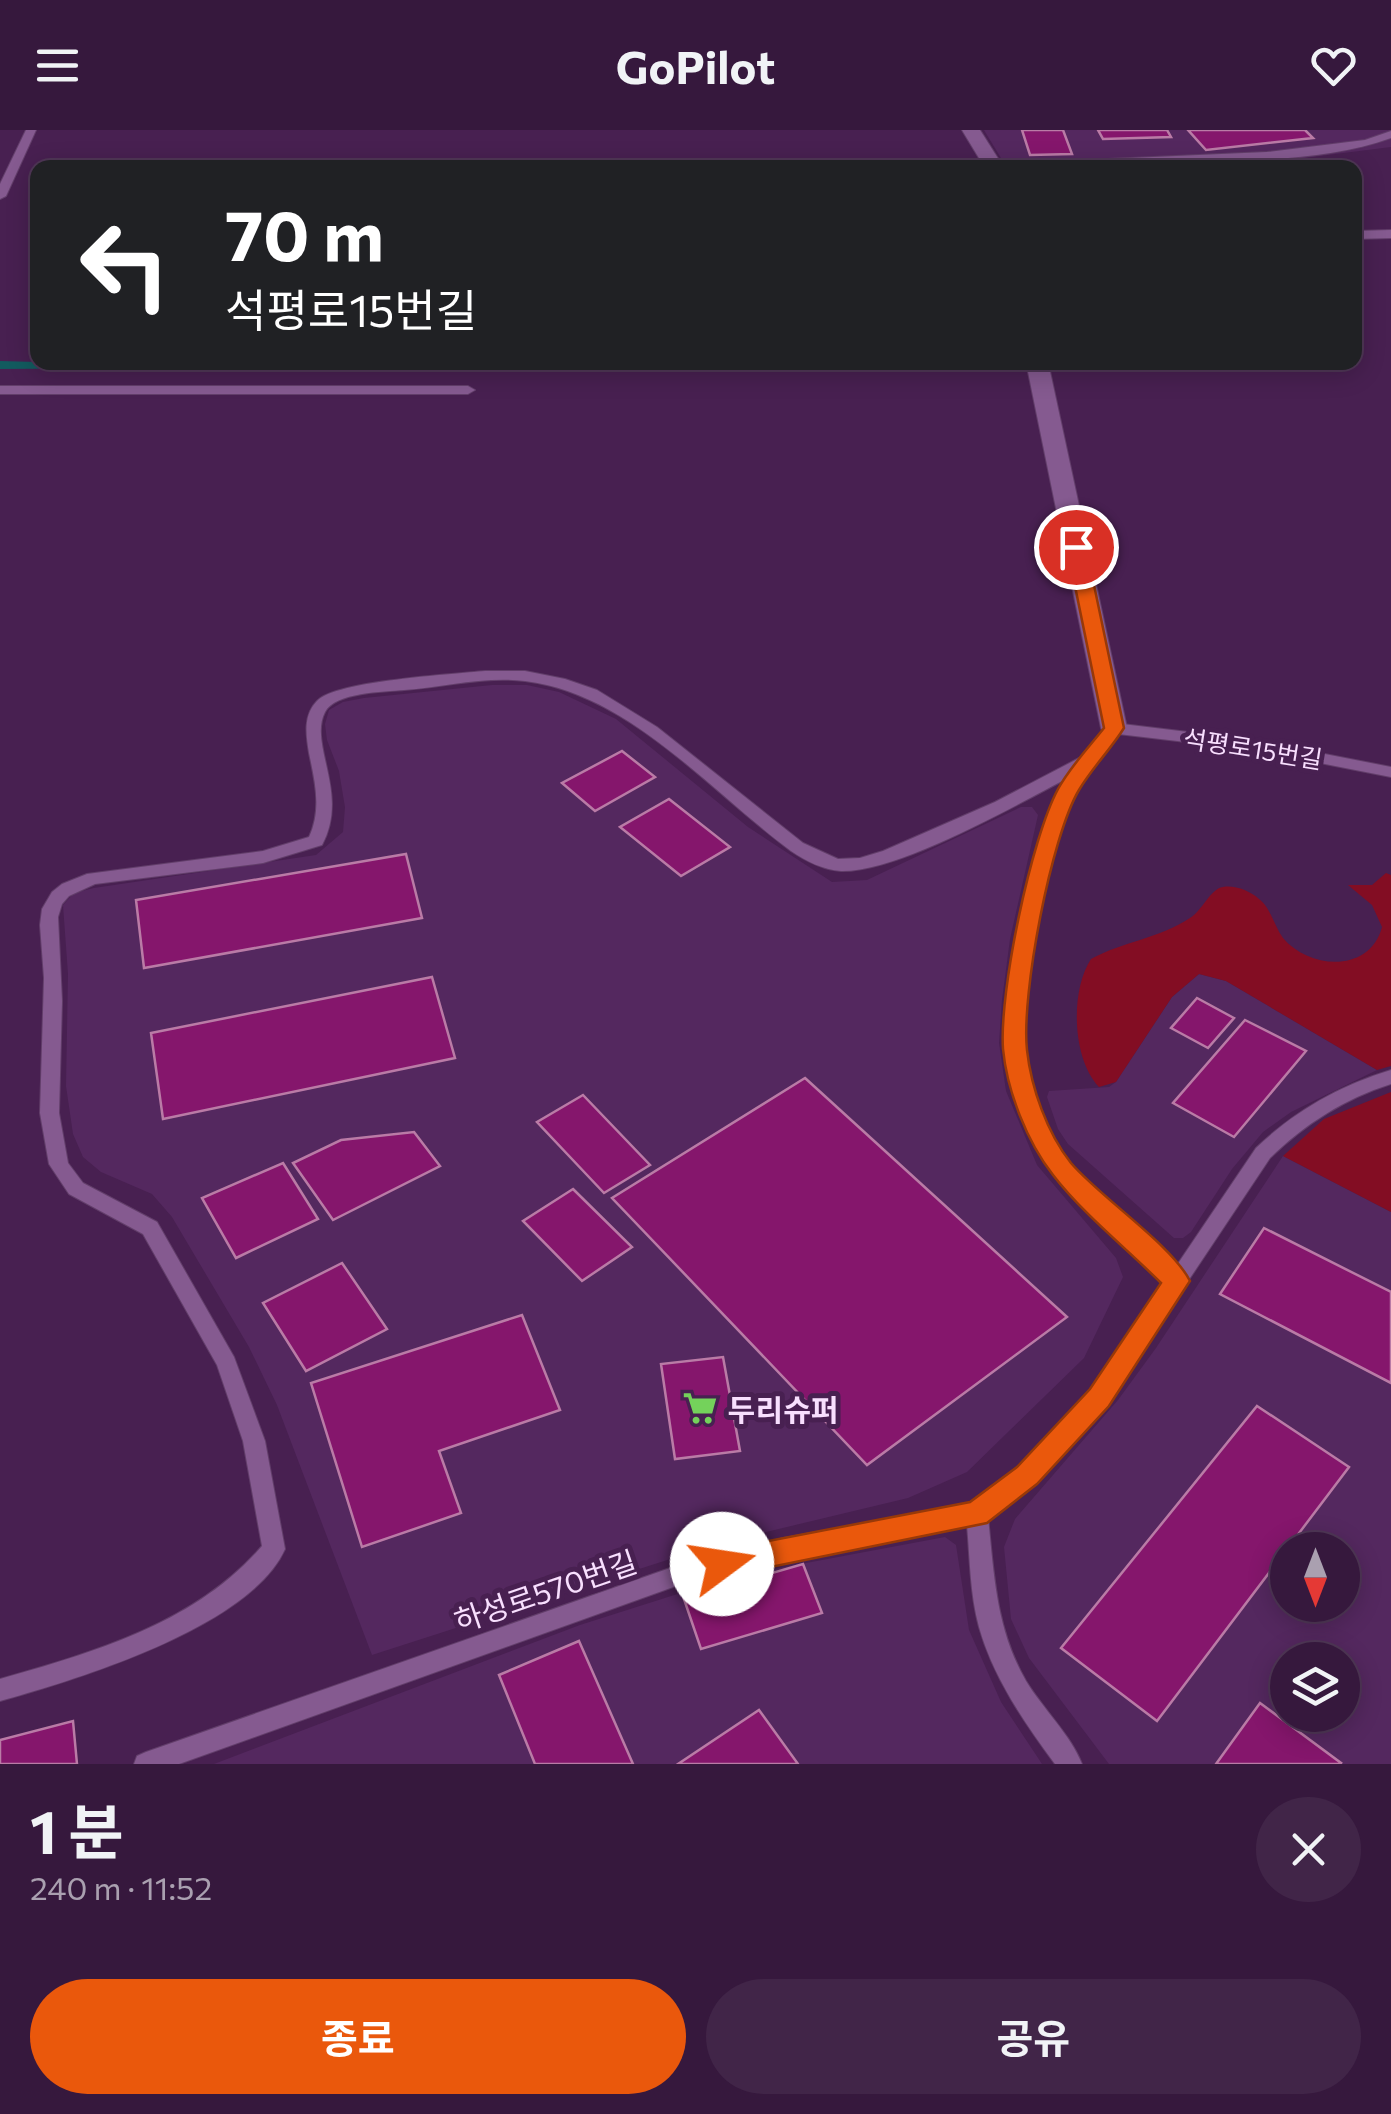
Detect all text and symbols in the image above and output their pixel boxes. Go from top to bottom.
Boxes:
icon: menu [30,38,85,93]
text: GoPilot [616,38,775,93]
icon: heart [1306,38,1361,93]
text: 70 m [225,190,384,275]
icon: left [60,200,190,330]
text: 석평로15번길 [225,281,477,336]
pin [1034,505,1119,590]
icon: arrive [1049,520,1104,575]
street label: 석평로15번길 [1181,722,1325,774]
supermarket icon: 두리슈퍼 [681,1389,719,1427]
place label: 두리슈퍼 [728,1390,838,1427]
position arrow [670,1512,774,1616]
north arrow [1270,1532,1360,1622]
map controls [1270,1532,1360,1732]
street label: 하성로570번길 [449,1541,641,1639]
button: layers [1270,1642,1360,1732]
text: 1 분 [30,1793,124,1866]
button: close [1256,1797,1361,1902]
text: 240 m · 11:52 [30,1867,212,1907]
button: 종료 [30,1979,686,2094]
button: 공유 [706,1979,1361,2094]

